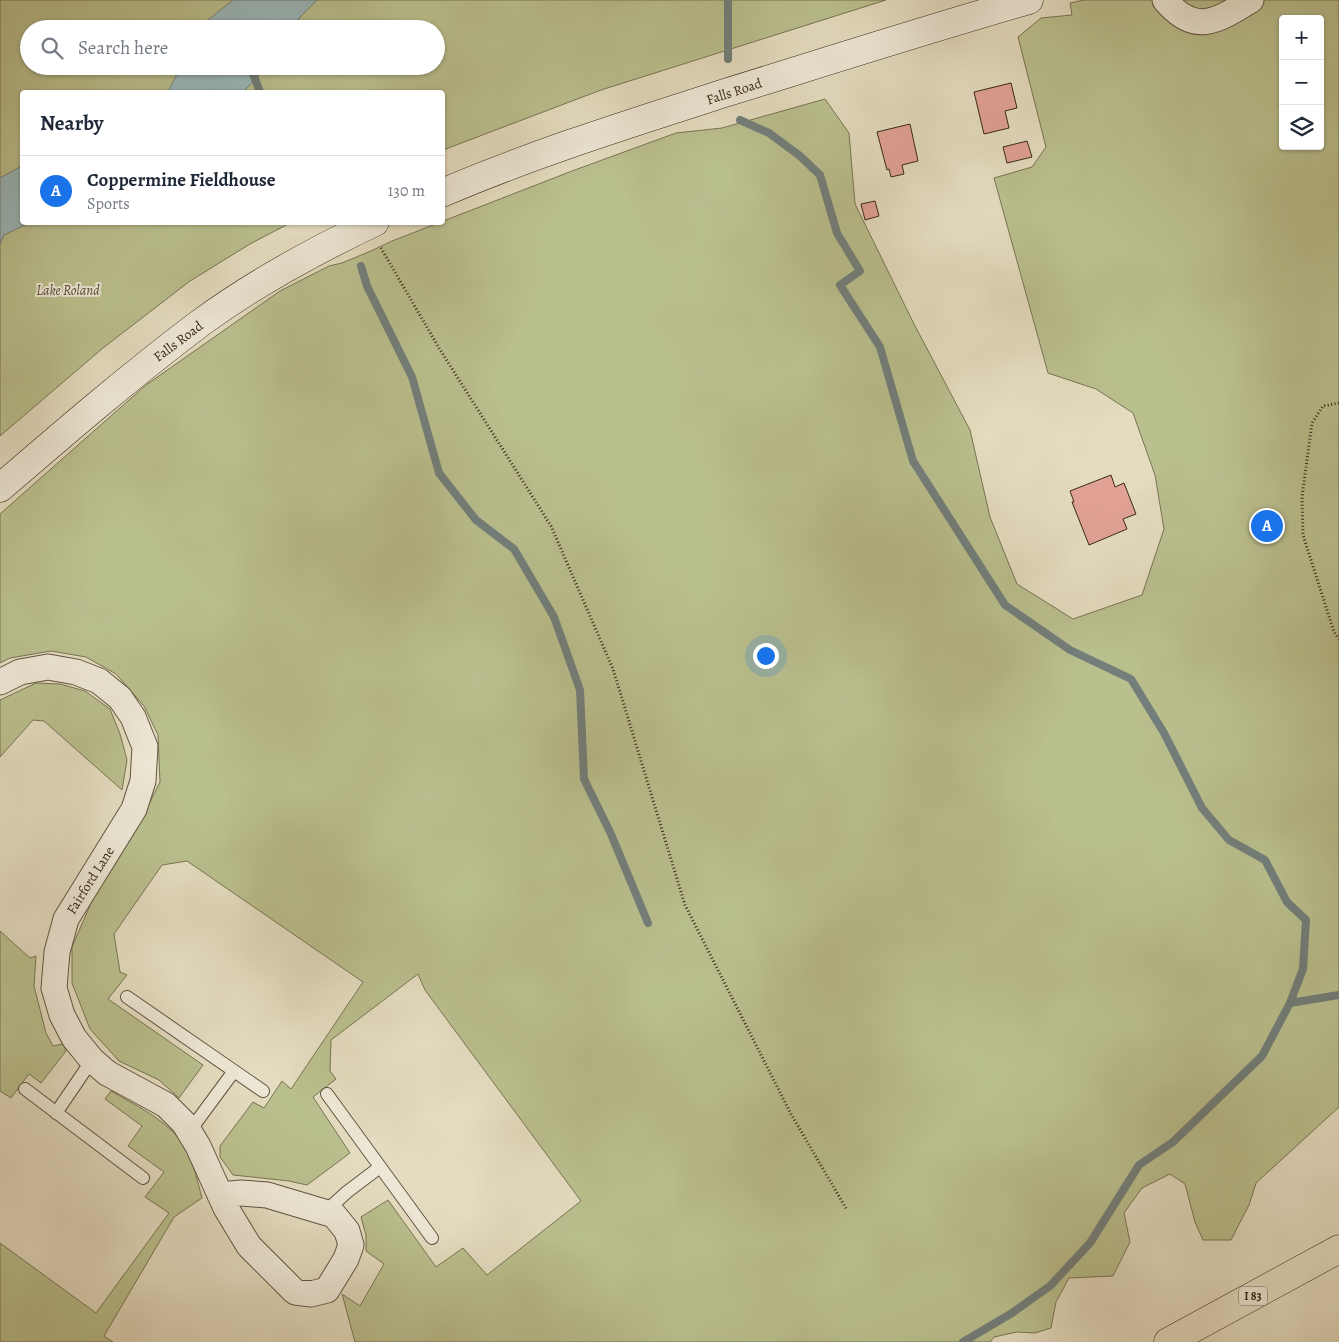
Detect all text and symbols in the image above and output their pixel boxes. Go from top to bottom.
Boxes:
map controls [1279,15,1324,150]
button: + [1279,15,1324,60]
search box [20,20,445,75]
icon: search [38,34,66,62]
text: Search here [78,35,168,61]
button: − [1279,60,1324,105]
street label: Falls Road [704,73,765,109]
button: layers [1279,105,1324,150]
text: Nearby [40,109,103,137]
text: Coppermine Fieldhouse [87,167,276,193]
text: A [51,180,61,202]
text: 130 m [388,180,425,202]
text: Sports [87,193,130,215]
park label: Lake Roland [36,281,100,300]
street label: Falls Road [150,316,207,366]
pin: A [1251,507,1283,545]
your location [753,643,779,669]
street label: Fairford Lane [62,843,119,918]
road number: I 83 [1239,1286,1267,1305]

